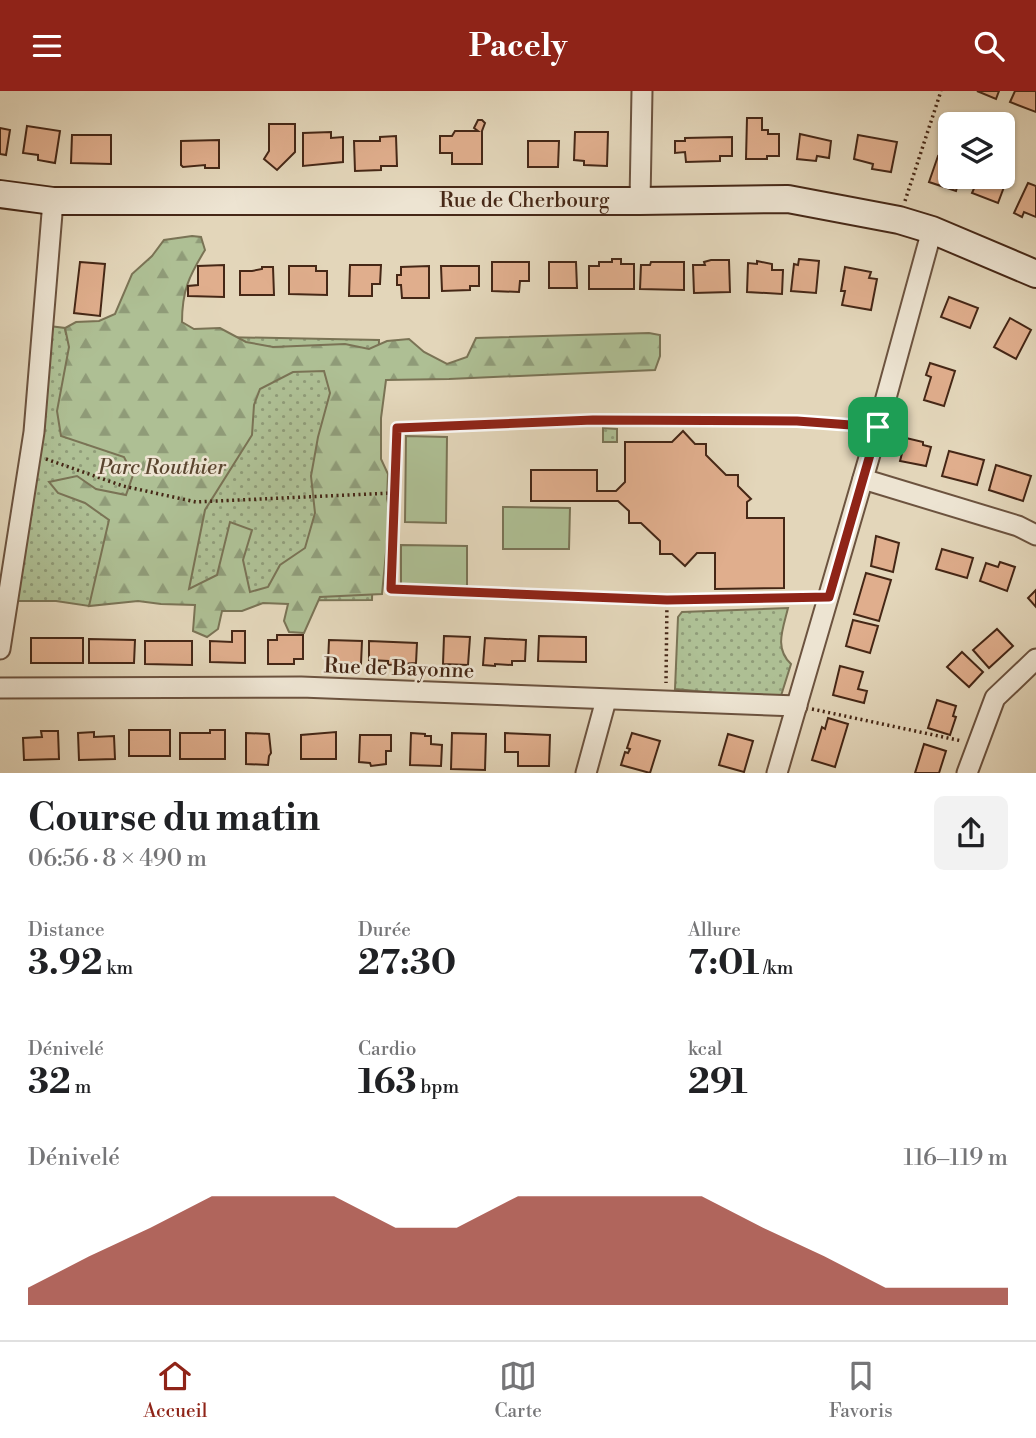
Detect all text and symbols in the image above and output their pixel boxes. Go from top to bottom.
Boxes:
text: Pacely [469,26,567,66]
icon: menu [28,27,66,65]
icon: search [970,27,1008,65]
map controls [938,112,1015,189]
button: layers [938,112,1015,189]
street label: Rue de Cherbourg [439,188,610,214]
pin [848,397,908,457]
icon: arrive [859,408,897,446]
park label: Parc Routhier [97,455,227,481]
street label: Rue de Bayonne [323,653,475,685]
text: Course du matin [28,795,320,842]
button: share [934,796,1008,870]
text: 06:56 · 8 × 490 m [28,845,207,873]
text: Distance [28,918,105,942]
text: Durée [358,918,411,942]
text: Allure [688,918,741,942]
text: 3.92 [28,942,103,985]
text: 27:30 [358,942,456,985]
text: 7:01 [688,942,759,985]
text: km [103,956,133,980]
text: /km [759,956,793,980]
text: Dénivelé [28,1037,104,1061]
text: Cardio [358,1037,416,1061]
text: kcal [688,1037,722,1061]
text: 32 [28,1061,71,1104]
text: 163 [358,1061,417,1104]
text: 291 [688,1061,747,1104]
text: m [71,1075,92,1099]
text: bpm [417,1075,459,1099]
text: Dénivelé [28,1144,120,1172]
text: 116–119 m [903,1144,1008,1172]
tab: Accueil [143,1357,207,1423]
tab: Carte [494,1357,542,1423]
tab: Favoris [829,1357,893,1423]

